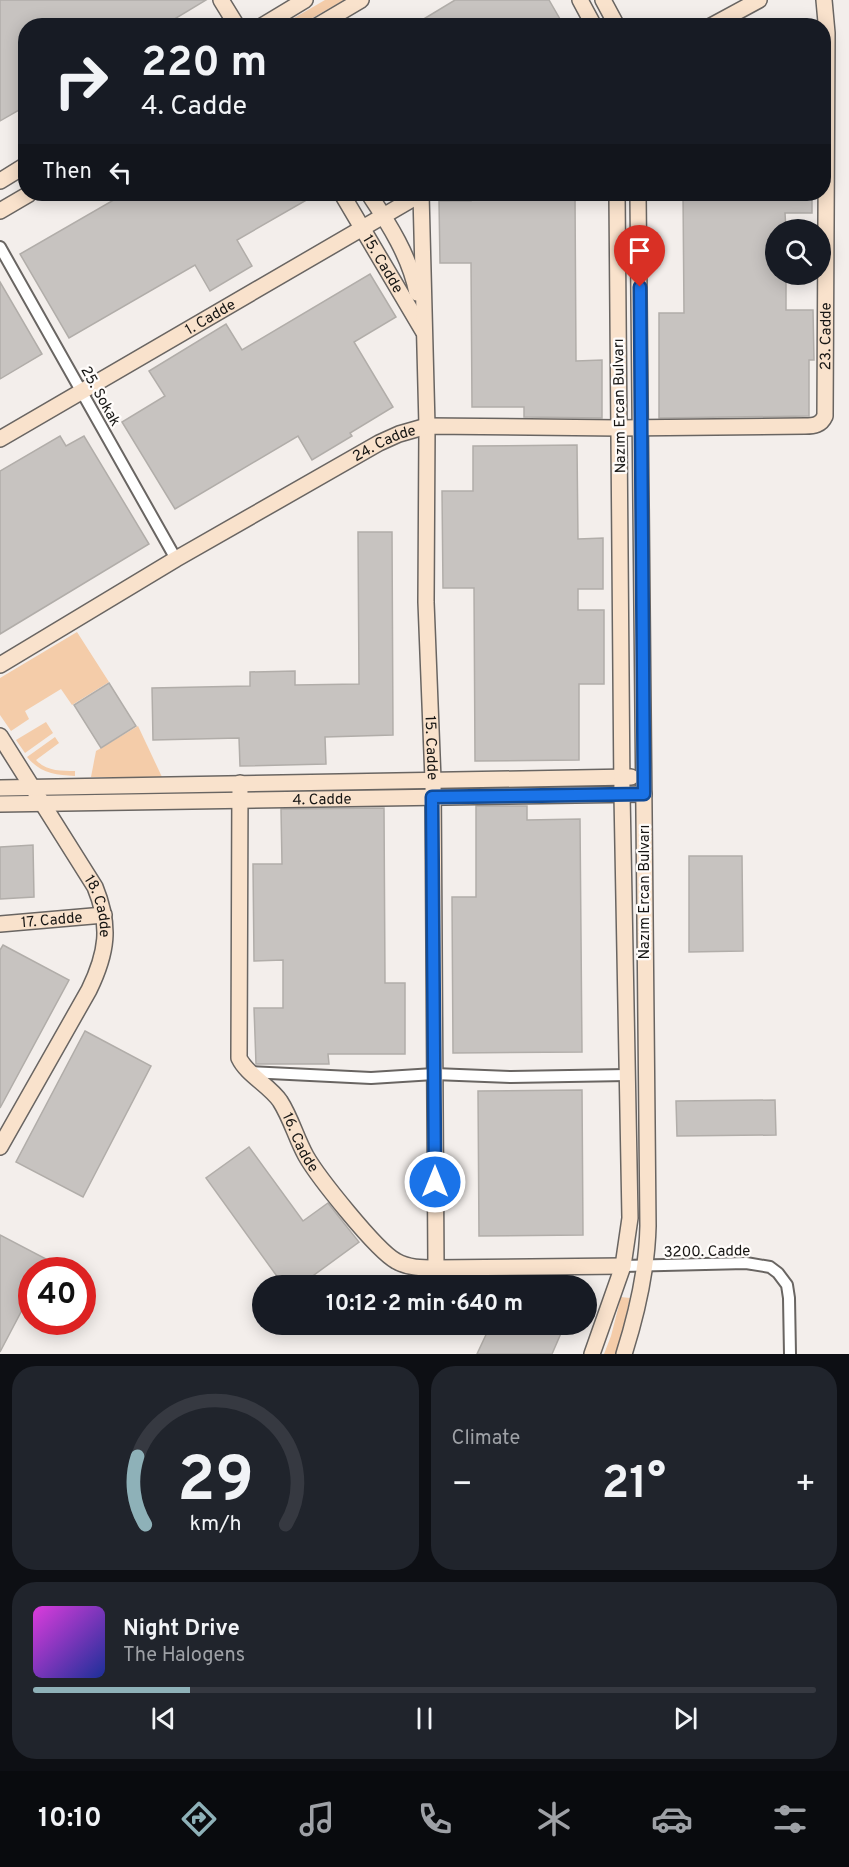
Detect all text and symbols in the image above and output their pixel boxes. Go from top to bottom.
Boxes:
text: 220 m [141,38,267,91]
icon: right [42,42,120,120]
text: 4. Cadde [141,90,247,124]
icon: left [104,156,137,189]
text: Then [42,159,92,186]
map controls [765,219,831,285]
button: search [765,219,831,285]
pin [614,225,665,287]
street label: 15. Cadde [357,232,407,297]
icon: arrive [623,234,656,267]
street label: 1. Cadde [182,296,239,340]
street label: 23. Cadde [817,302,837,370]
street label: Nazım Ercan Bulvarı [610,338,631,474]
street label: 25. Sokak [75,363,124,430]
street label: 24. Cadde [350,422,418,467]
street label: 15. Cadde [419,715,441,781]
street label: 4. Cadde [292,791,352,810]
street label: Nazım Ercan Bulvarı [636,825,655,959]
street label: 18. Cadde [79,872,113,938]
street label: 17. Cadde [20,909,83,933]
street label: 16. Cadde [277,1110,322,1177]
position arrow [403,1150,467,1214]
street label: 3200. Cadde [664,1242,751,1263]
speed limit sign: 40 [18,1257,96,1335]
text: 10:12 · 2 min · 640 m [326,1291,523,1318]
text: Climate [452,1426,520,1452]
text: 29 [177,1444,253,1523]
text: 21° [602,1457,666,1514]
text: − [452,1465,473,1507]
text: + [795,1465,816,1507]
text: km/h [189,1511,241,1538]
text: Night Drive [123,1616,240,1643]
text: The Halogens [123,1643,245,1669]
icon: previous [147,1702,180,1735]
icon: pause [408,1702,441,1735]
icon: next [669,1702,702,1735]
icon: directions [178,1798,220,1840]
icon: music [296,1798,338,1840]
icon: phone [414,1798,456,1840]
icon: climate [533,1798,575,1840]
icon: car [651,1798,693,1840]
icon: filters [769,1798,811,1840]
text: 10:10 [38,1802,102,1836]

